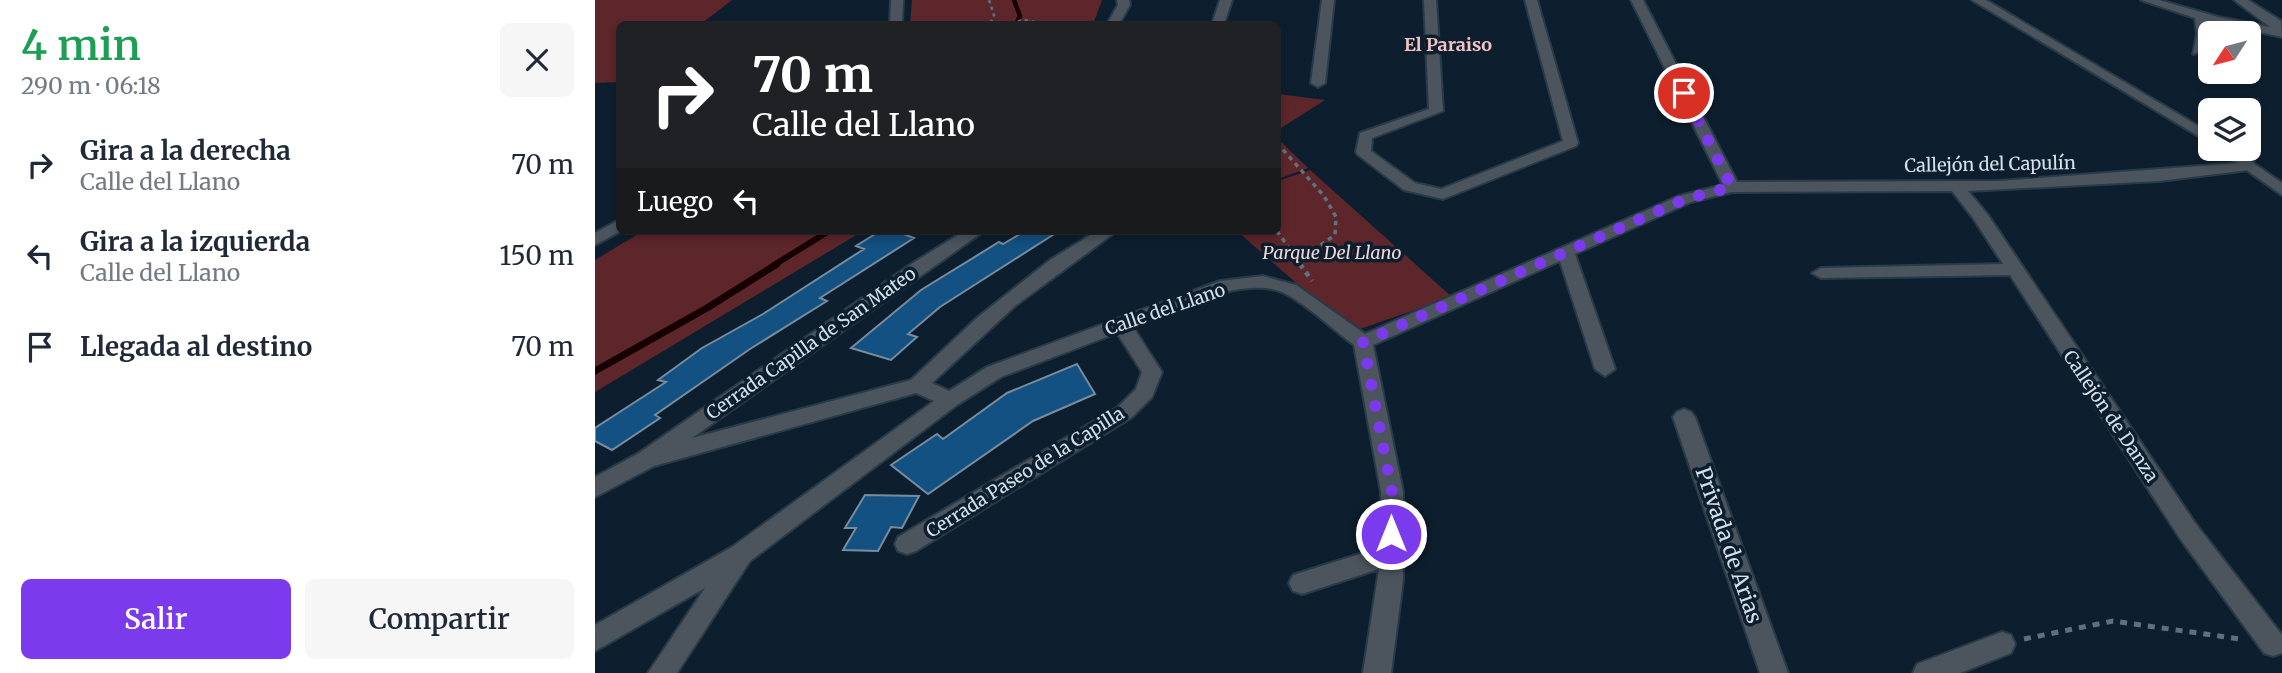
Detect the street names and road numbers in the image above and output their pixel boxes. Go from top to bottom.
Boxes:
street label: Callejón del Capulín [1904,151,2076,177]
street label: Cerrada Capilla de San Mateo [702,262,920,424]
street label: Calle del Llano [1102,278,1228,340]
street label: Callejón de Danza [2058,346,2164,487]
street label: Cerrada Paseo de la Capilla [922,401,1129,542]
street label: Privada de Arias [1690,463,1768,627]

